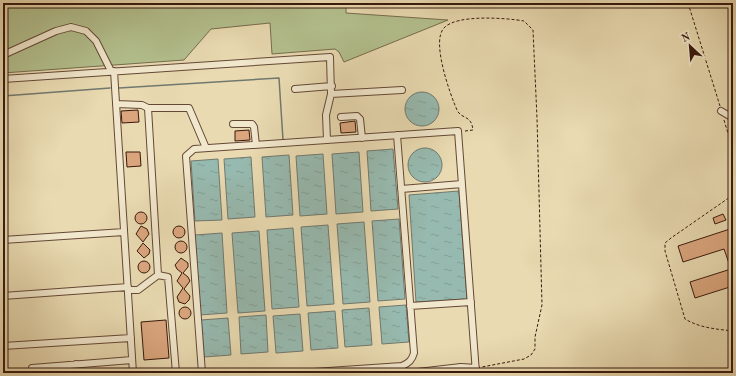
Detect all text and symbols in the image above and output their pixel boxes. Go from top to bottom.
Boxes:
north arrow [670,26,710,66]
text: N [680,31,693,45]

